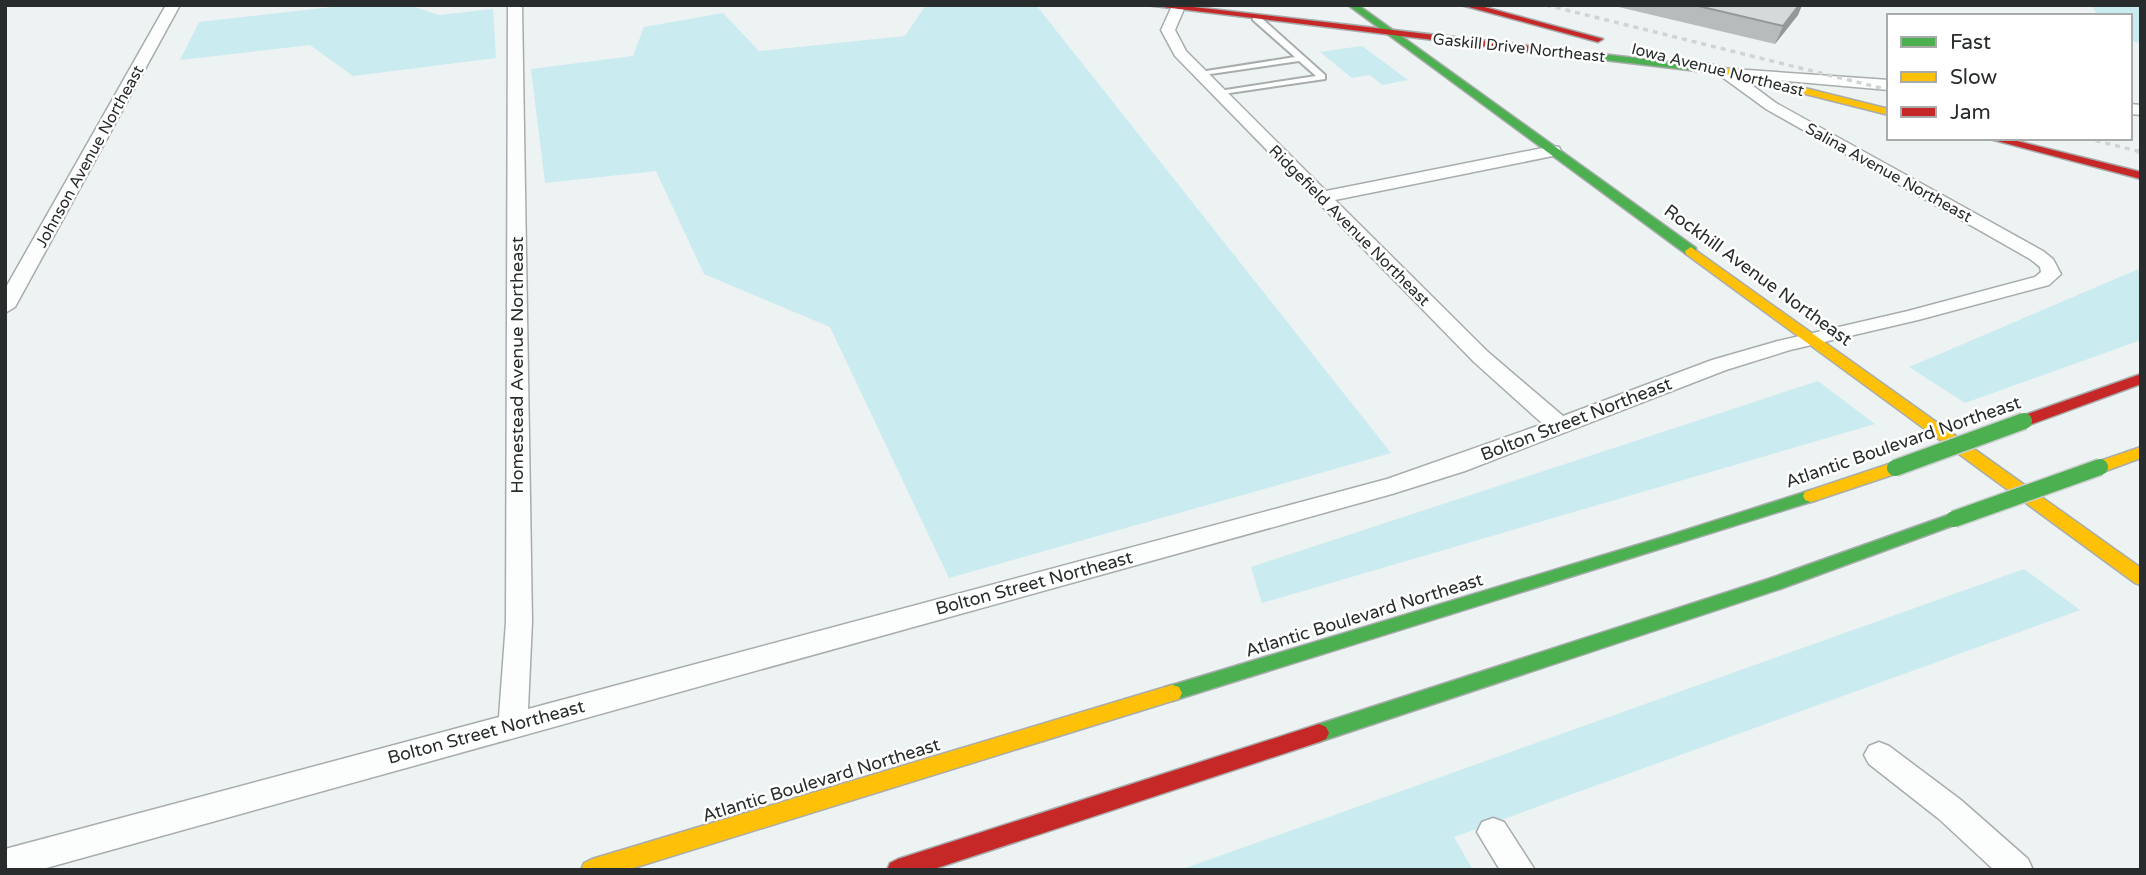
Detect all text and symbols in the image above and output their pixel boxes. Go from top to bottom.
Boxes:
legend [1887,14,2132,140]
street label: Gaskill Drive Northeast [1432,29,1606,67]
text: Fast [1950,30,1991,55]
street label: Iowa Avenue Northeast [1629,39,1806,101]
street label: Johnson Avenue Northeast [31,62,148,251]
text: Slow [1950,65,1998,90]
text: Jam [1950,100,1991,125]
street label: Salina Avenue Northeast [1802,119,1975,227]
street label: Ridgefield Avenue Northeast [1265,141,1434,310]
street label: Rockhill Avenue Northeast [1660,199,1856,351]
street label: Homestead Avenue Northeast [506,236,528,494]
street label: Bolton Street Northeast [1477,372,1675,466]
street label: Atlantic Boulevard Northeast [1782,391,2024,493]
street label: Bolton Street Northeast [933,546,1135,620]
street label: Atlantic Boulevard Northeast [1242,568,1486,662]
street label: Bolton Street Northeast [385,695,587,769]
street label: Atlantic Boulevard Northeast [699,733,943,827]

